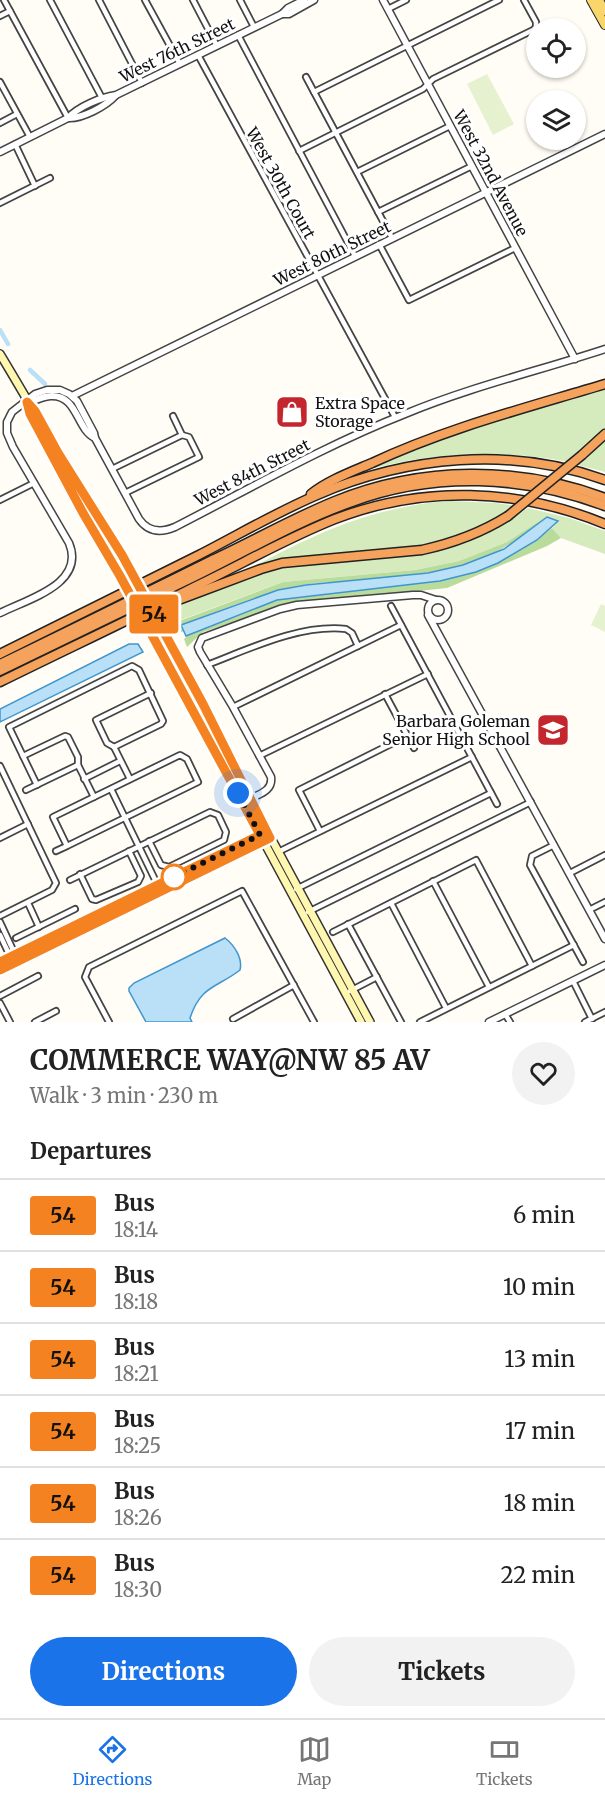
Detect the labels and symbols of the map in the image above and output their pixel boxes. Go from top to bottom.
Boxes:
street label: West 76th Street [115,13,239,87]
street label: West 32nd Avenue [449,106,533,239]
street label: West 30th Court [242,123,320,243]
street label: West 80th Street [269,216,394,290]
place label: Extra Space Storage [315,393,405,431]
shop icon: Extra Space Storage [274,394,310,430]
street label: West 84th Street [190,434,314,510]
line badge: 54 [127,594,181,634]
place label: Barbara Goleman Senior High School [382,711,530,749]
school or university icon: Barbara Goleman Senior High School [535,712,571,748]
your location [223,778,253,808]
unlabelled marker [161,864,187,890]

